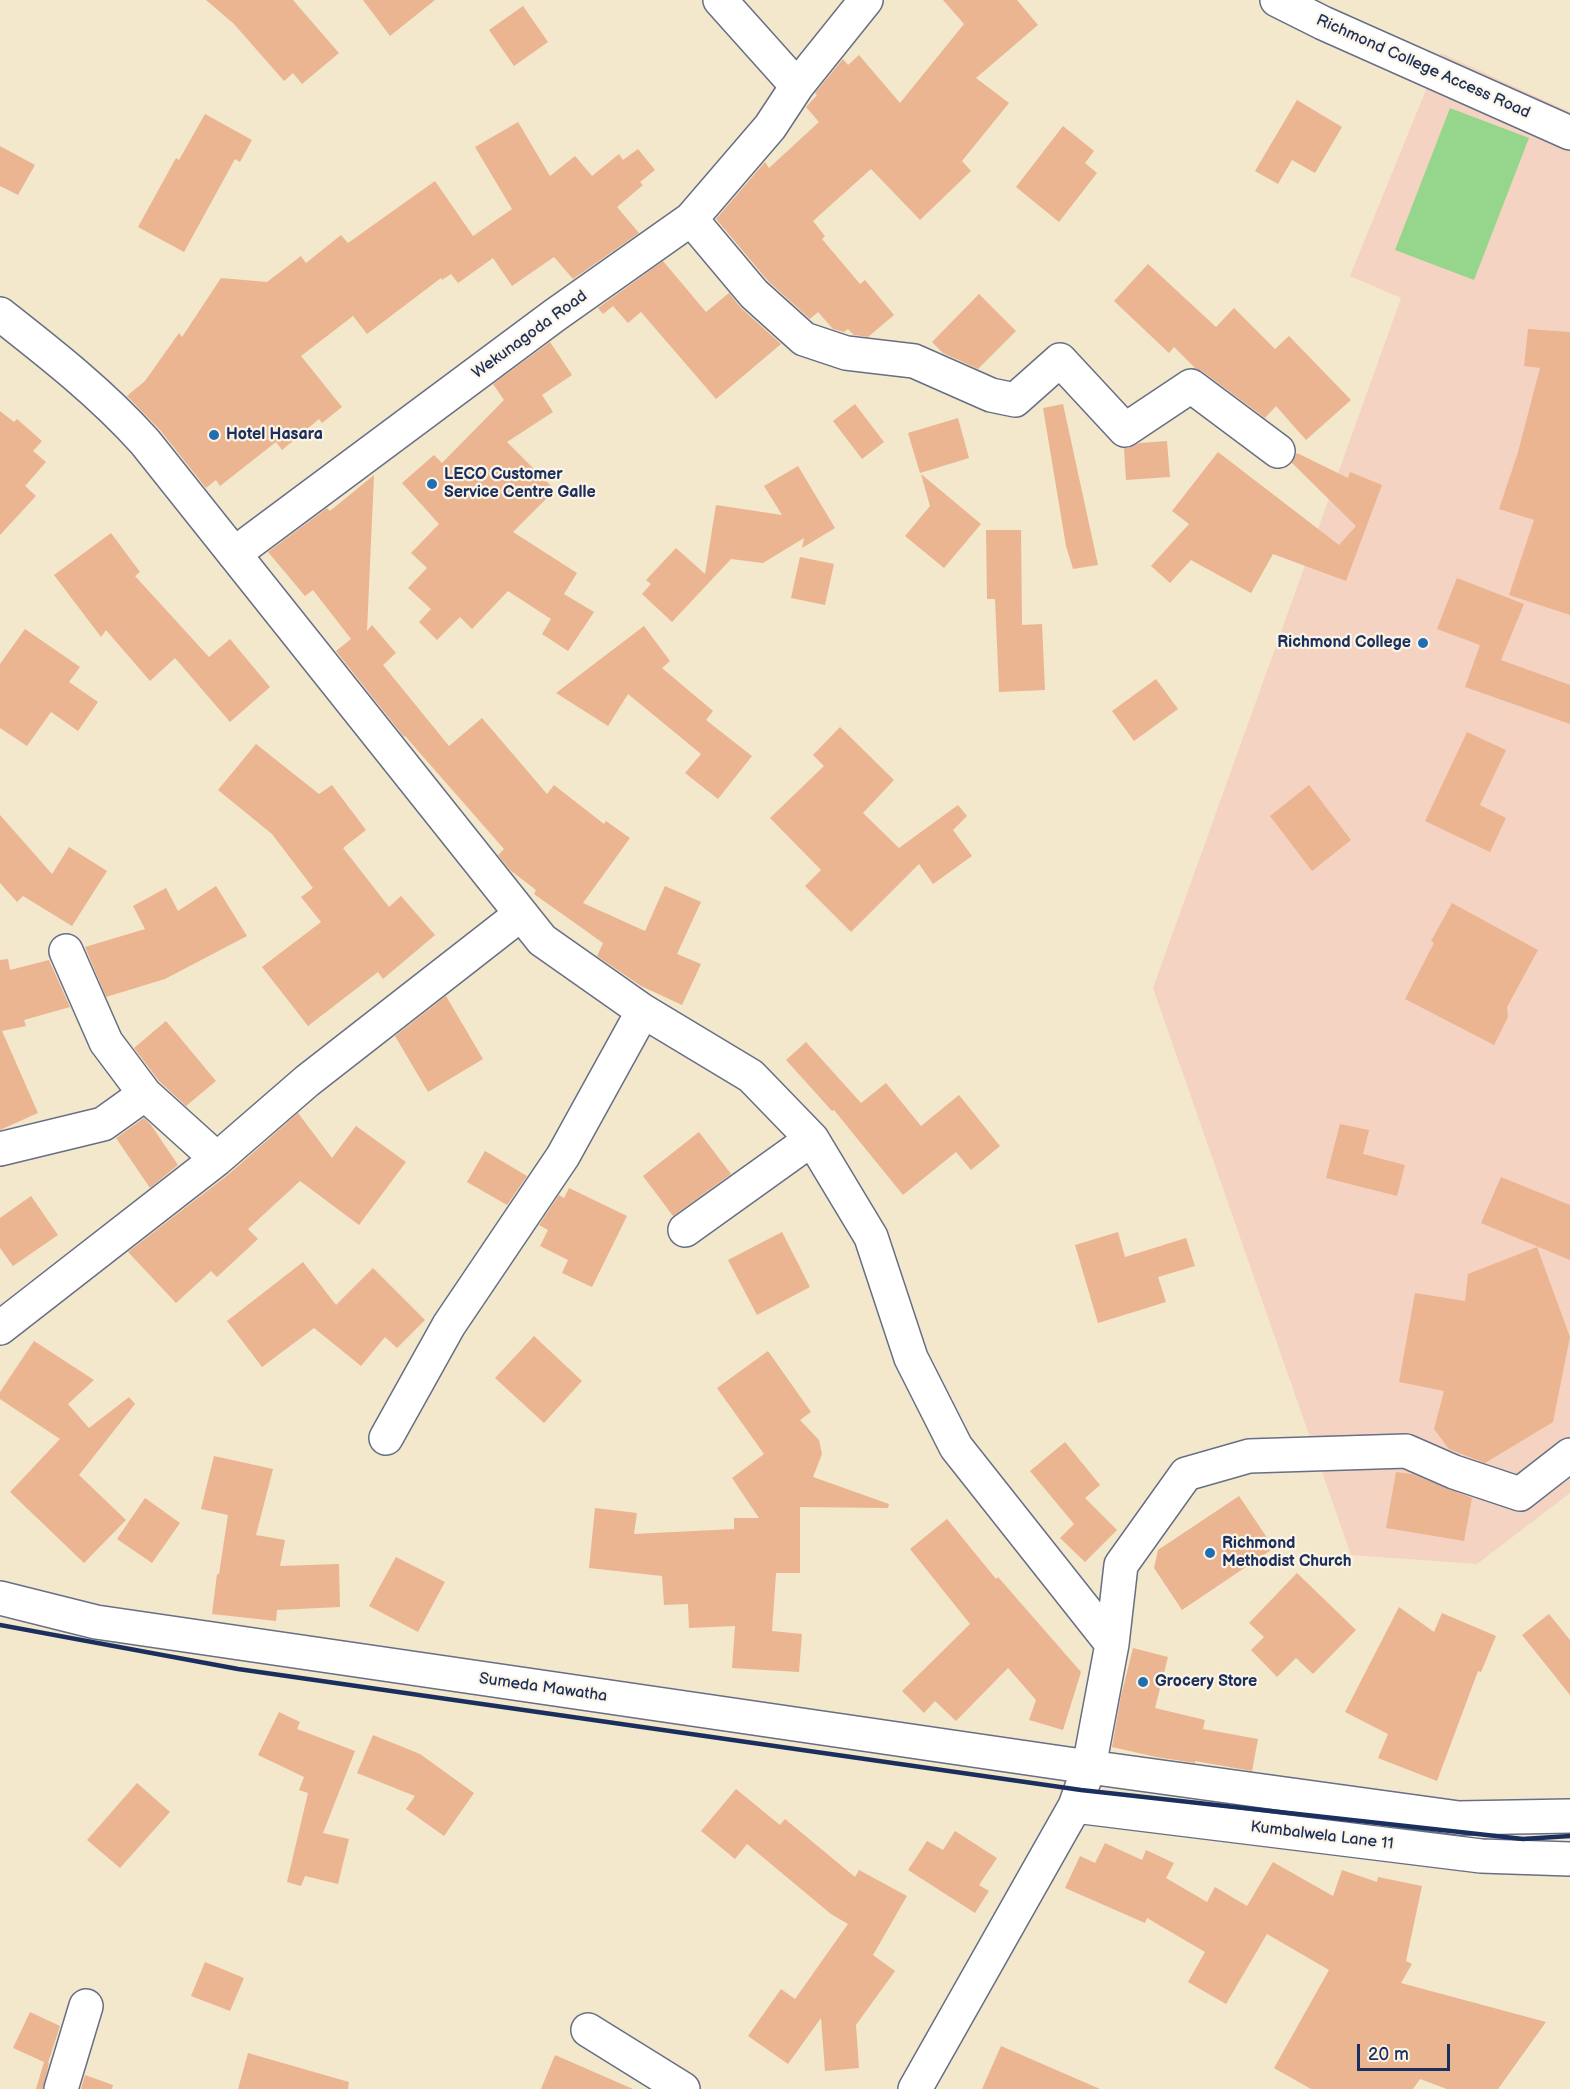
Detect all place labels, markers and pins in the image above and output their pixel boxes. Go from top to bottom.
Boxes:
place label: Hotel Hasara [226,425,323,445]
marker: Hotel Hasara [207,428,221,442]
place label: LECO Customer Service Centre Galle [444,465,596,503]
marker: LECO Customer Service Centre Galle [425,477,439,491]
place label: Richmond College [1277,633,1411,653]
marker: Richmond College [1416,636,1430,650]
place label: Richmond Methodist Church [1222,1534,1351,1572]
marker: Richmond Methodist Church [1203,1546,1217,1560]
place label: Grocery Store [1155,1672,1257,1692]
marker: Grocery Store [1136,1675,1150,1689]

